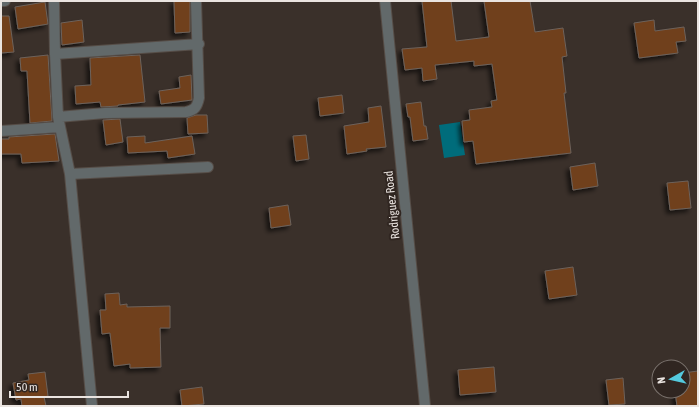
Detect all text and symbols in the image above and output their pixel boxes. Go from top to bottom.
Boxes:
street label: Rodriguez Road [381,170,403,240]
north arrow [651,359,691,399]
scale bar [10,373,128,399]
text: N [655,376,667,384]
text: 50 m [16,380,38,394]

